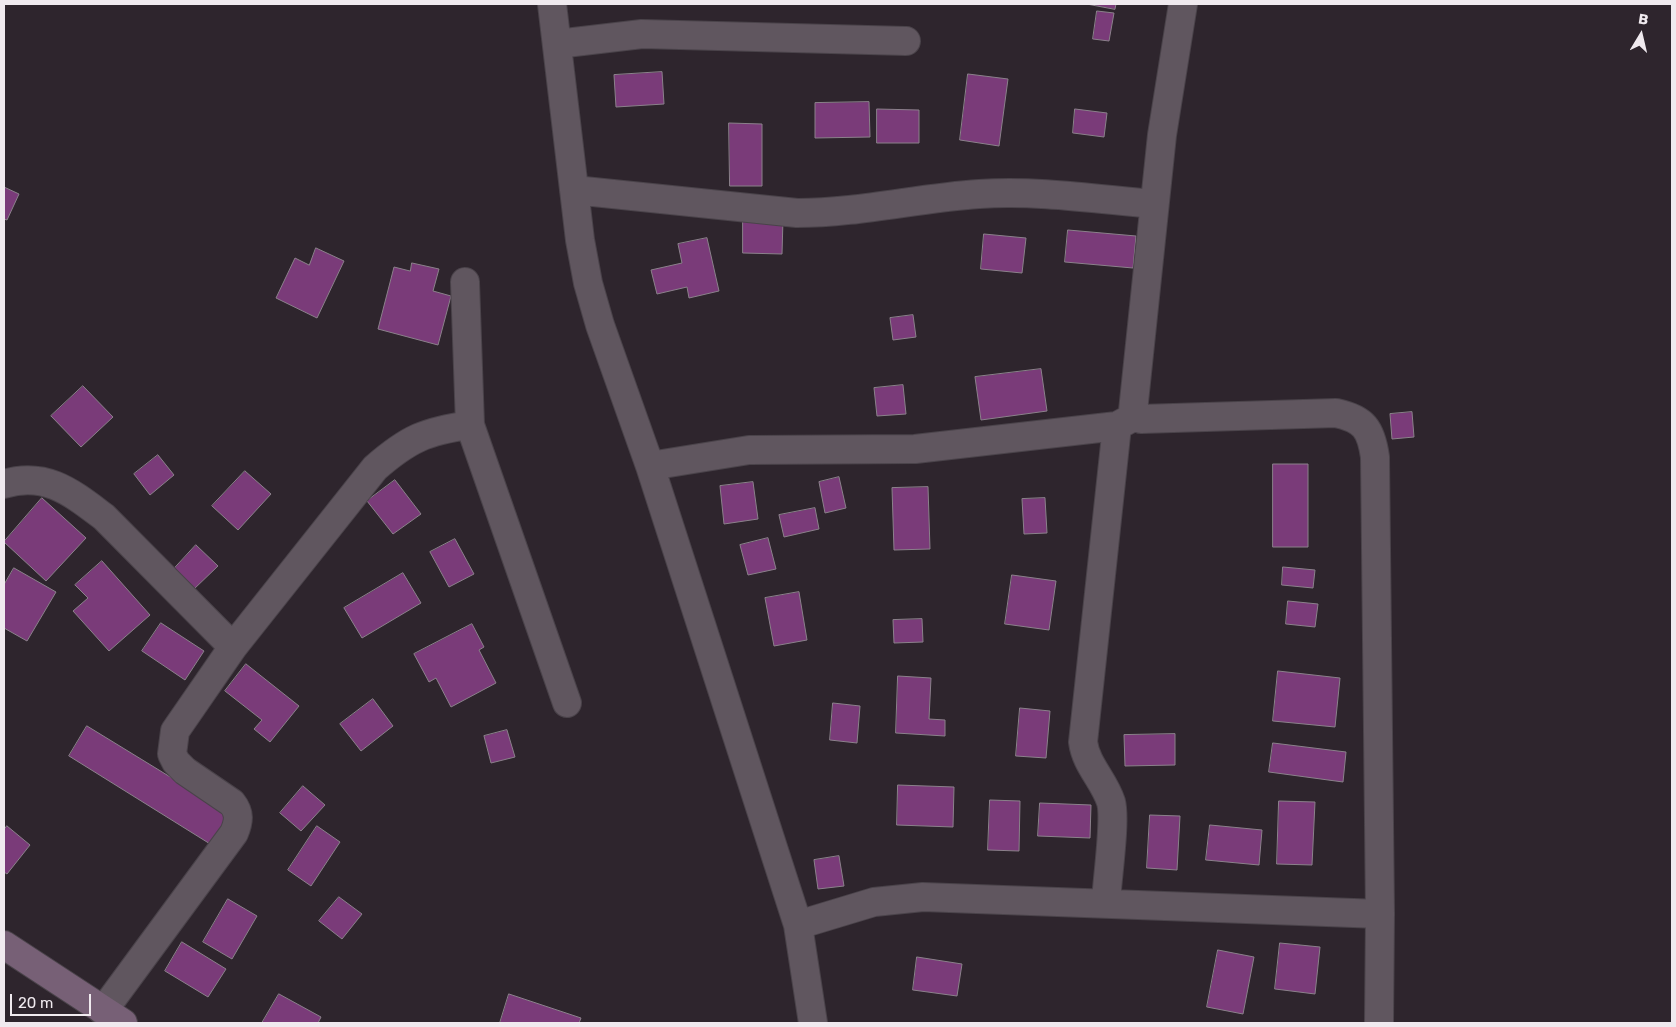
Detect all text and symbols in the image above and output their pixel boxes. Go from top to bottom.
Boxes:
north arrow [1616,10,1666,60]
text: B [1637,11,1650,29]
scale bar [12,984,94,1016]
text: 20 m [18,994,53,1012]

